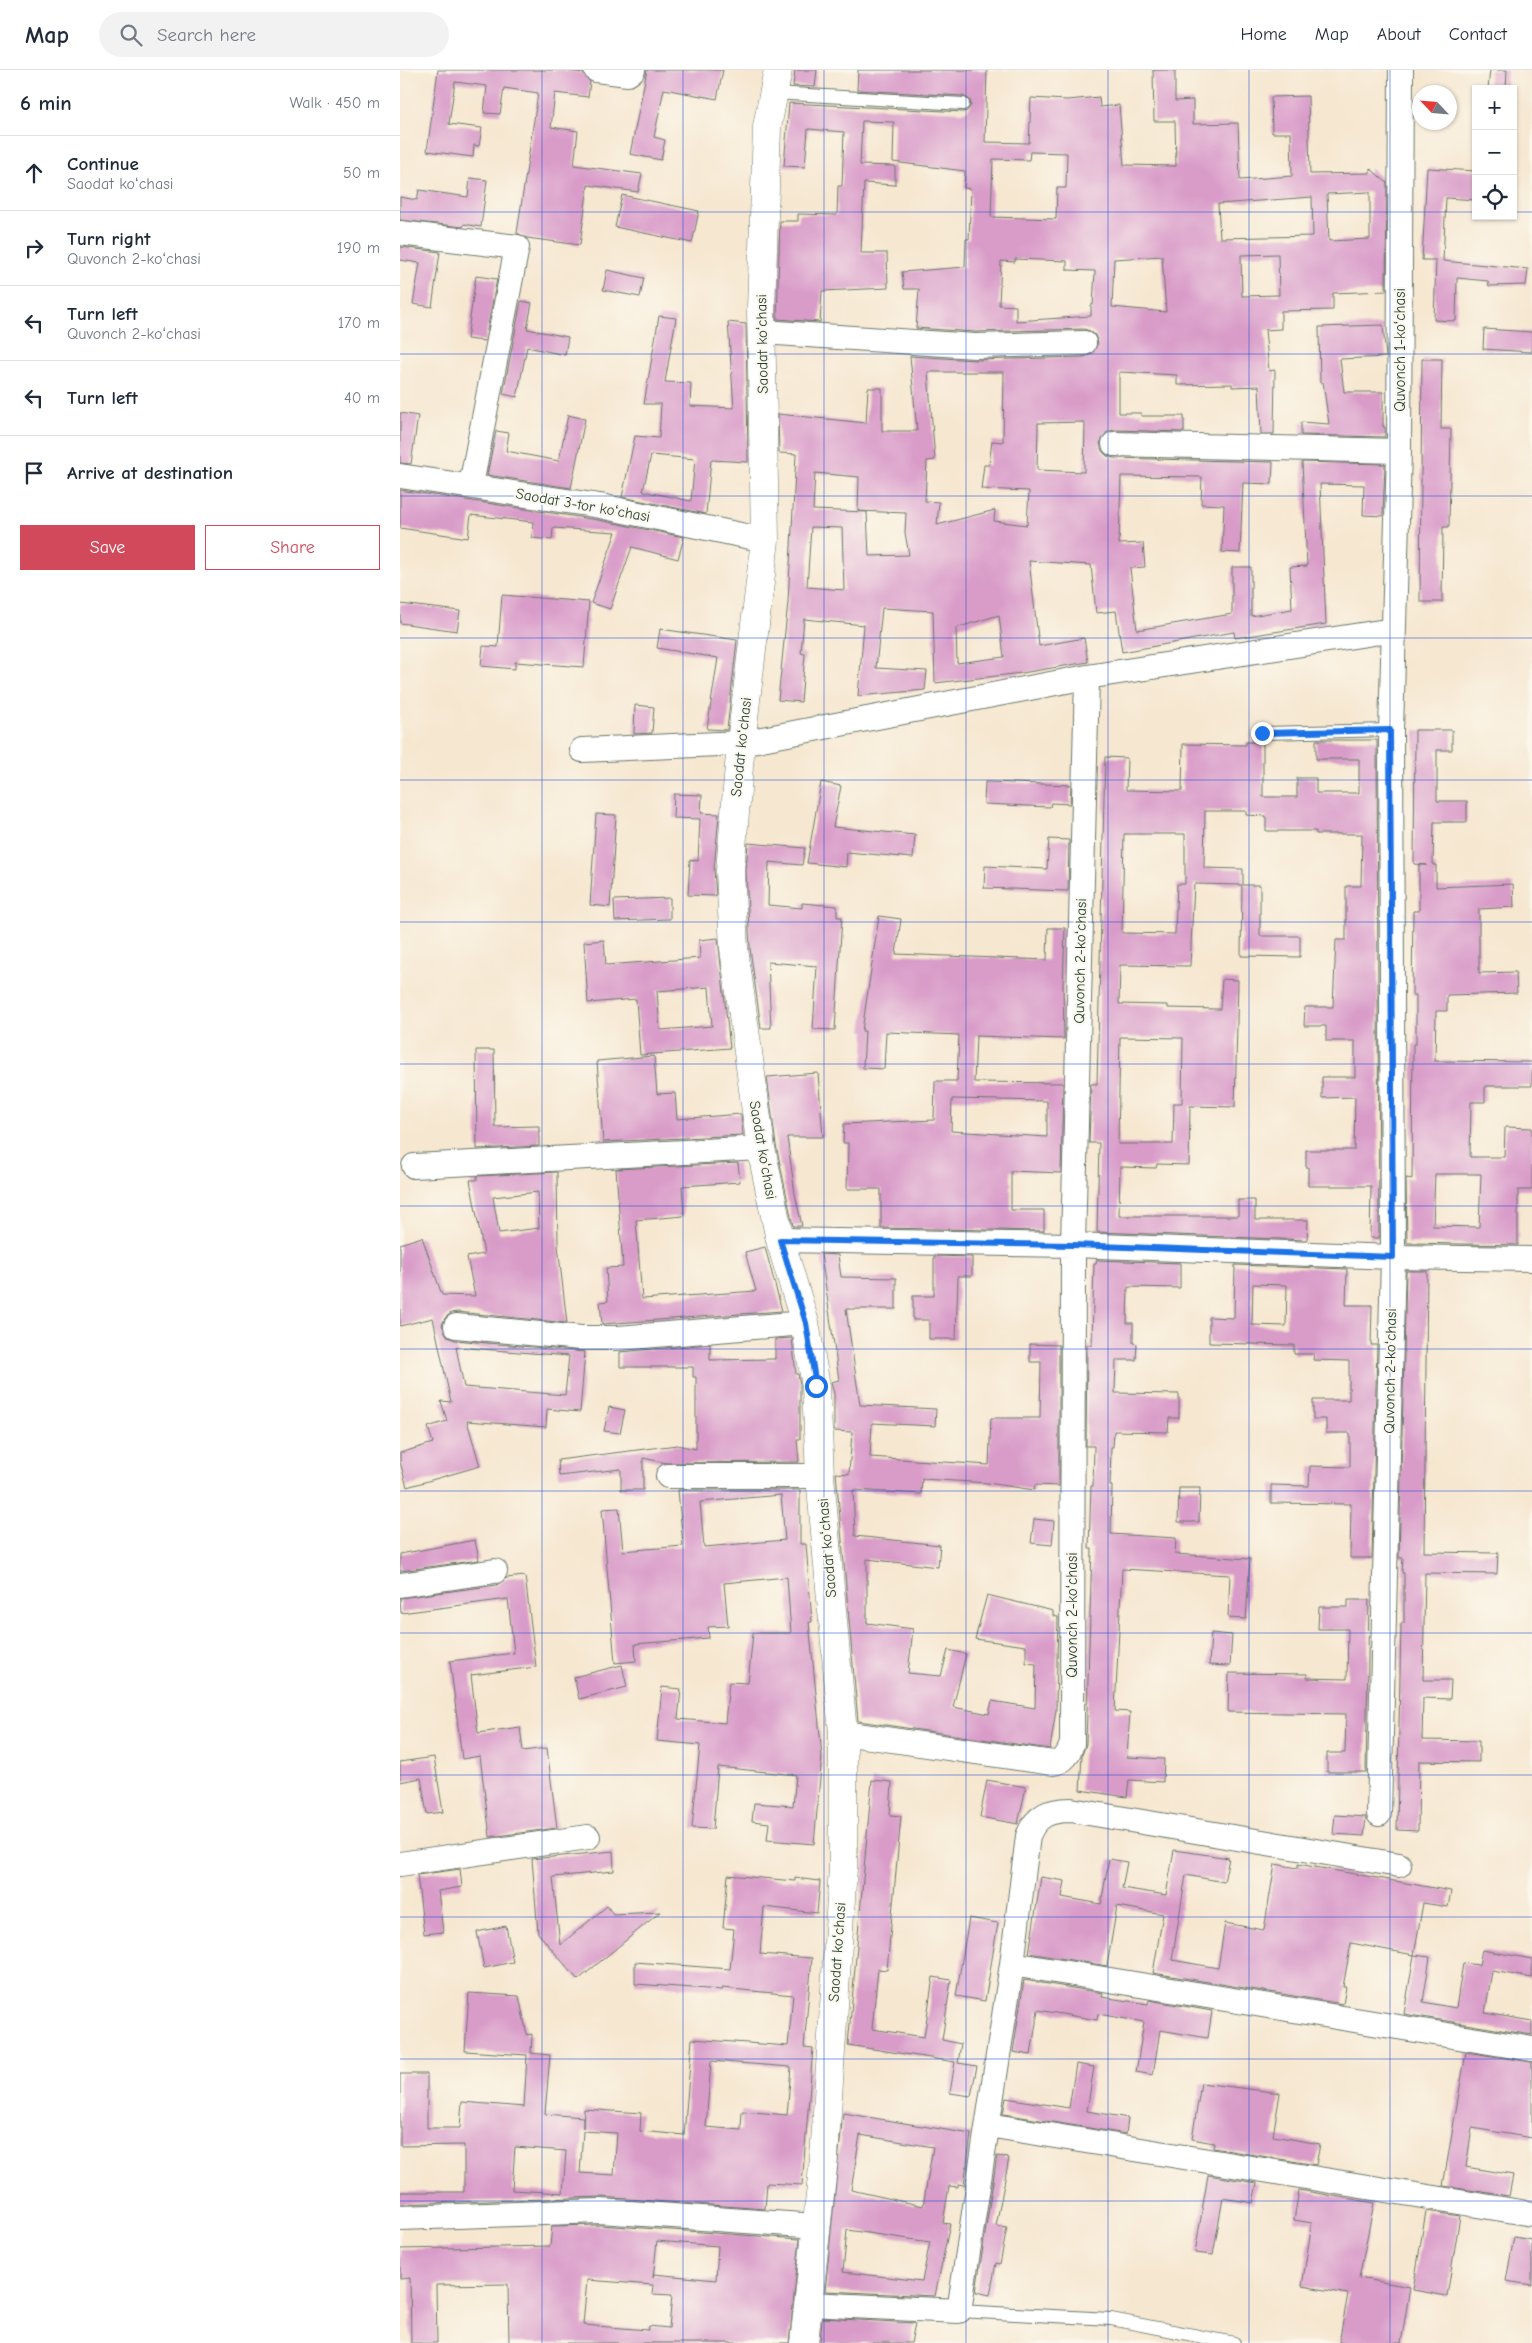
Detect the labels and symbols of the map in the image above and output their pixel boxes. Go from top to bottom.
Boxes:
north arrow [1412,85,1457,130]
street label: Quvonch 1-koʻchasi [1391,288,1409,412]
street label: Saodat koʻchasi [752,294,772,394]
street label: Saodat 3-tor koʻchasi [514,484,652,526]
street label: Saodat koʻchasi [727,696,755,798]
route end [1251,722,1274,745]
street label: Quvonch 2-koʻchasi [1070,898,1090,1024]
street label: Saodat koʻchasi [745,1099,781,1201]
street label: Quvonch 2-koʻchasi [1380,1308,1400,1434]
route start [805,1375,828,1398]
street label: Saodat koʻchasi [814,1497,840,1599]
street label: Quvonch 2-koʻchasi [1063,1552,1081,1678]
street label: Saodat koʻchasi [825,1902,849,2002]

